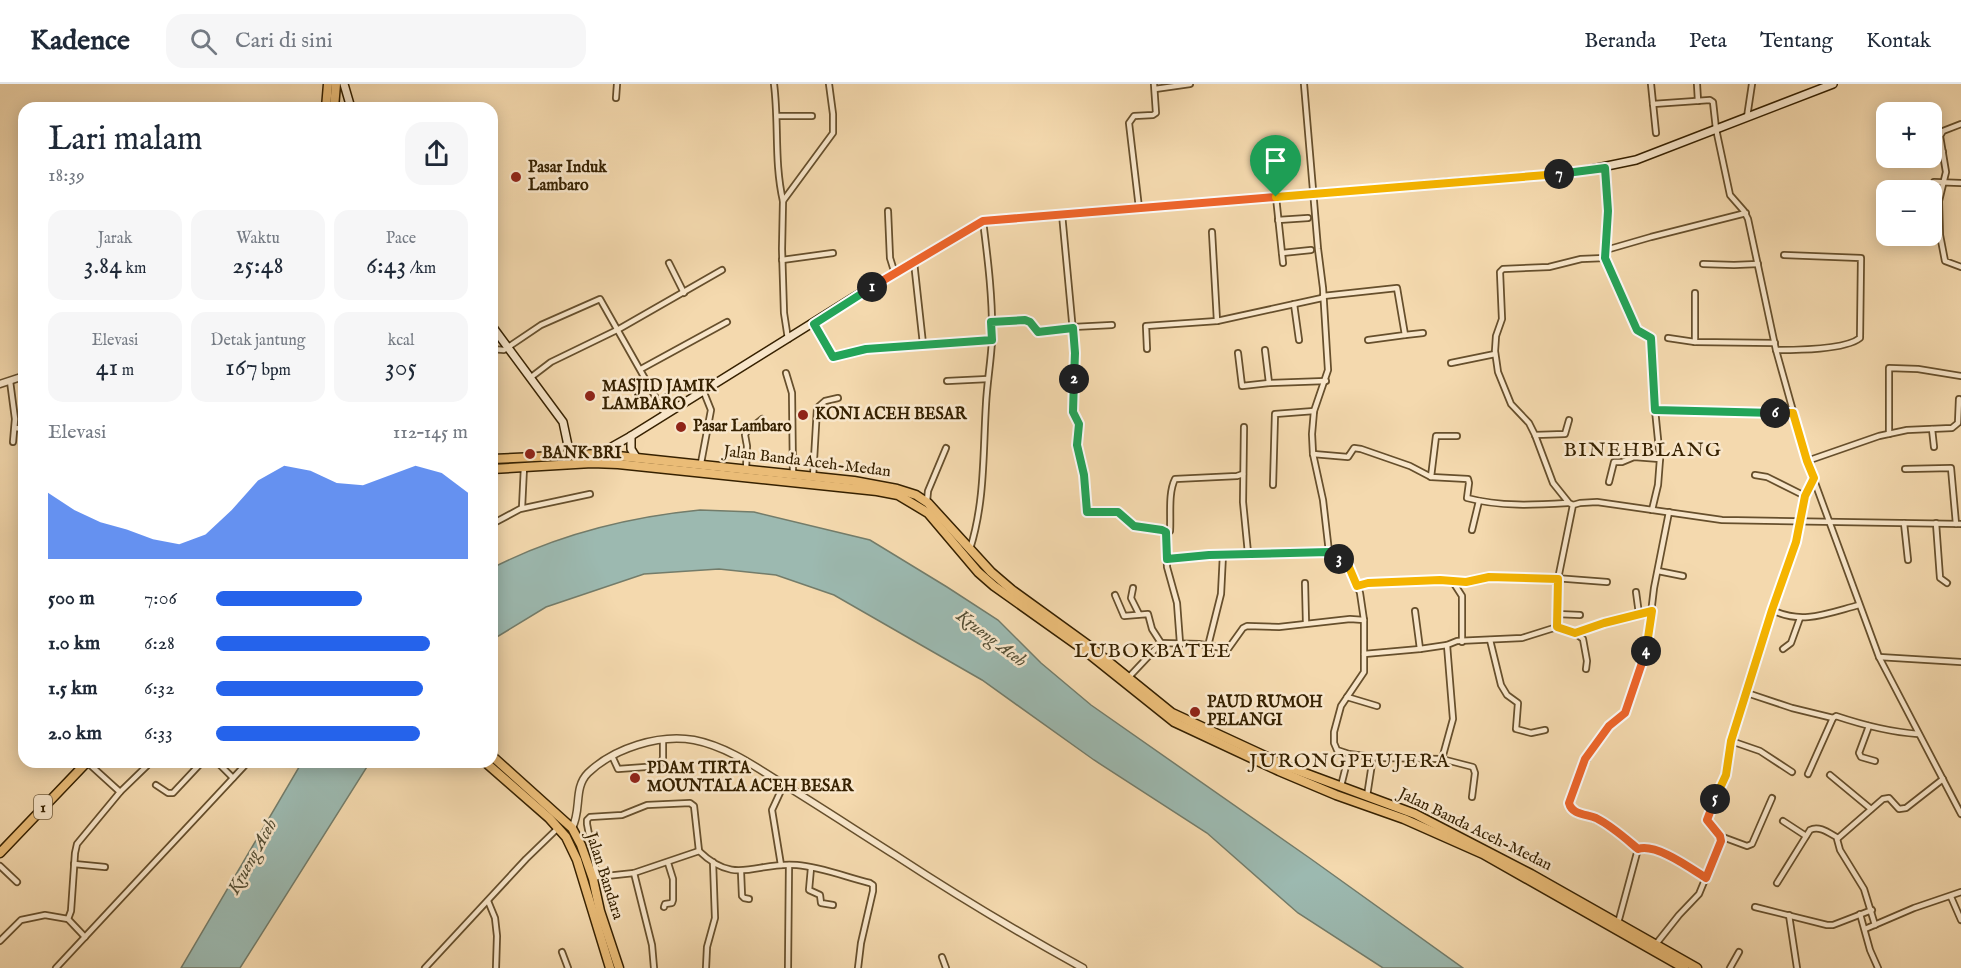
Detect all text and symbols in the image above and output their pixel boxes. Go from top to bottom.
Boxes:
search box [166,14,586,68]
text: Kadence [30,24,130,59]
icon: search [187,25,220,58]
text: Cari di sini [235,27,333,55]
text: Beranda [1584,28,1656,55]
text: Peta [1689,28,1727,55]
text: Tentang [1760,28,1833,55]
text: Kontak [1866,28,1931,55]
map controls [1876,102,1942,246]
button: + [1876,102,1942,168]
text: Lari malam [48,119,202,161]
button: share [405,122,468,185]
pin [1250,135,1301,197]
icon: arrive [1259,144,1292,177]
place label: Pasar Induk Lambaro [528,158,607,196]
pin: 7 [1544,159,1574,189]
text: 18:39 [48,163,85,188]
text: 7 [1555,164,1563,184]
marker: Pasar Induk Lambaro [509,170,523,184]
button: − [1876,180,1942,246]
text: Jarak [98,229,132,249]
text: Waktu [236,229,280,249]
text: Pace [386,229,416,249]
text: 3.84 [84,249,122,282]
text: 25:48 [232,249,284,282]
text: 6:43 [366,249,406,282]
text: km [122,259,146,279]
text: /km [406,259,436,279]
pin: 1 [857,272,887,302]
text: 1 [869,277,875,297]
text: Elevasi [92,331,138,351]
text: Detak jantung [211,331,305,351]
text: kcal [388,331,414,351]
text: 41 [96,351,118,384]
text: 167 [225,351,258,384]
text: 305 [385,351,417,384]
text: m [118,361,134,381]
text: bpm [258,361,291,381]
pin: 2 [1059,364,1089,394]
text: 2 [1070,369,1078,389]
place label: MASJID JAMIK LAMBARO [602,377,718,415]
marker: MASJID JAMIK LAMBARO [583,389,597,403]
pin: 6 [1760,398,1790,428]
text: 6 [1772,403,1778,423]
place label: KONI ACEH BESAR [815,405,968,425]
marker: KONI ACEH BESAR [796,408,810,422]
place label: Pasar Lambaro [693,417,792,437]
text: Elevasi [48,420,106,445]
text: 112–145 m [393,420,468,445]
marker: Pasar Lambaro [674,420,688,434]
district label: BINEHBLANG [1564,438,1722,463]
street label: Jalan Banda Aceh-Medan [720,442,892,482]
place label: BANK BRI [542,444,622,464]
marker: BANK BRI [523,447,537,461]
pin: 3 [1324,544,1354,574]
text: 3 [1336,549,1342,569]
text: 500 m [48,586,95,611]
text: 7:06 [144,586,177,611]
water label: Krueng Aceh [950,604,1031,673]
text: 1.0 km [48,631,100,656]
text: 6:28 [144,631,175,656]
pin: 4 [1631,636,1661,666]
district label: LUBOKBATEE [1074,639,1232,664]
text: 4 [1642,641,1650,661]
text: 1.5 km [48,676,98,701]
text: 6:32 [144,676,175,701]
place label: PAUD RUMOH PELANGI [1207,693,1323,731]
marker: PAUD RUMOH PELANGI [1188,705,1202,719]
text: 2.0 km [48,721,102,746]
text: 6:33 [144,721,173,746]
district label: JURONGPEUJERA [1247,749,1451,774]
place label: PDAM TIRTA MOUNTALA ACEH BESAR [647,759,854,797]
marker: PDAM TIRTA MOUNTALA ACEH BESAR [628,771,642,785]
street label: Jalan Banda Aceh-Medan [1393,783,1556,876]
pin: 5 [1700,784,1730,814]
text: 5 [1712,789,1718,809]
road number: 1 [34,795,52,819]
water label: Krueng Aceh [223,815,283,899]
street label: Jalan Bandara [580,828,628,922]

